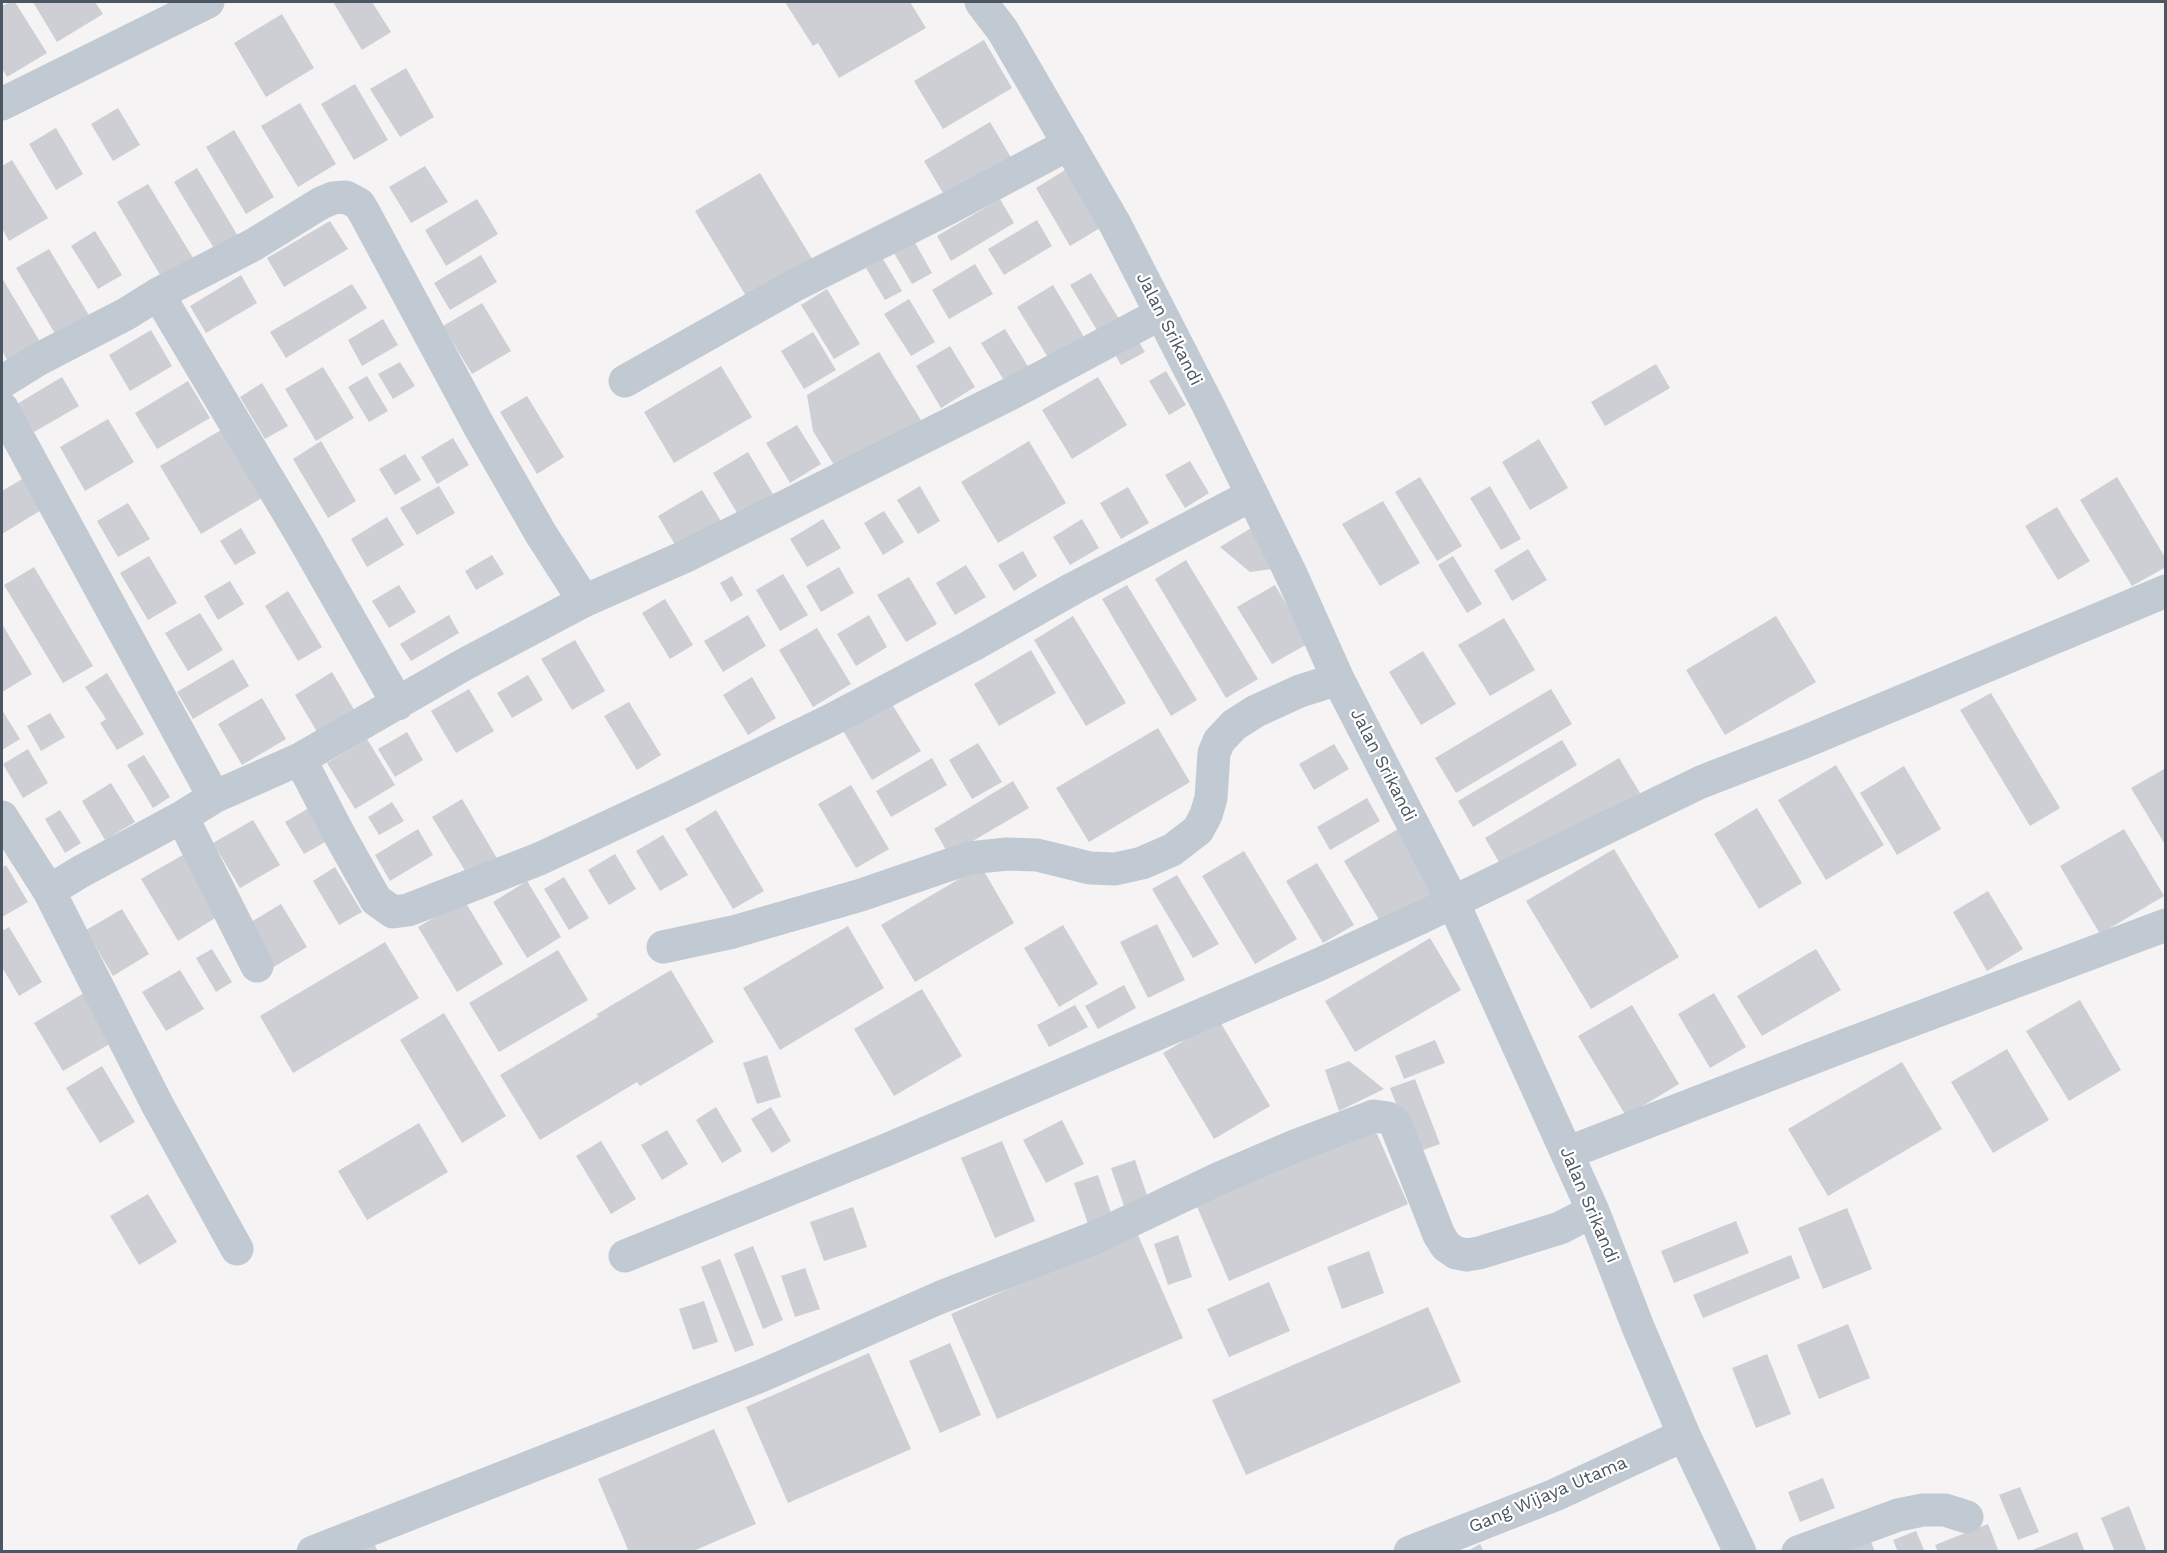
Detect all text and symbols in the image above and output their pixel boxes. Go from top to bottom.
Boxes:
street label: Jalan Srikandi [1131,269,1207,389]
street label: Jalan Srikandi [1345,705,1421,825]
street label: Jalan Srikandi [1555,1144,1623,1266]
street label: Gang Wijaya Utama [1466,1452,1630,1538]

